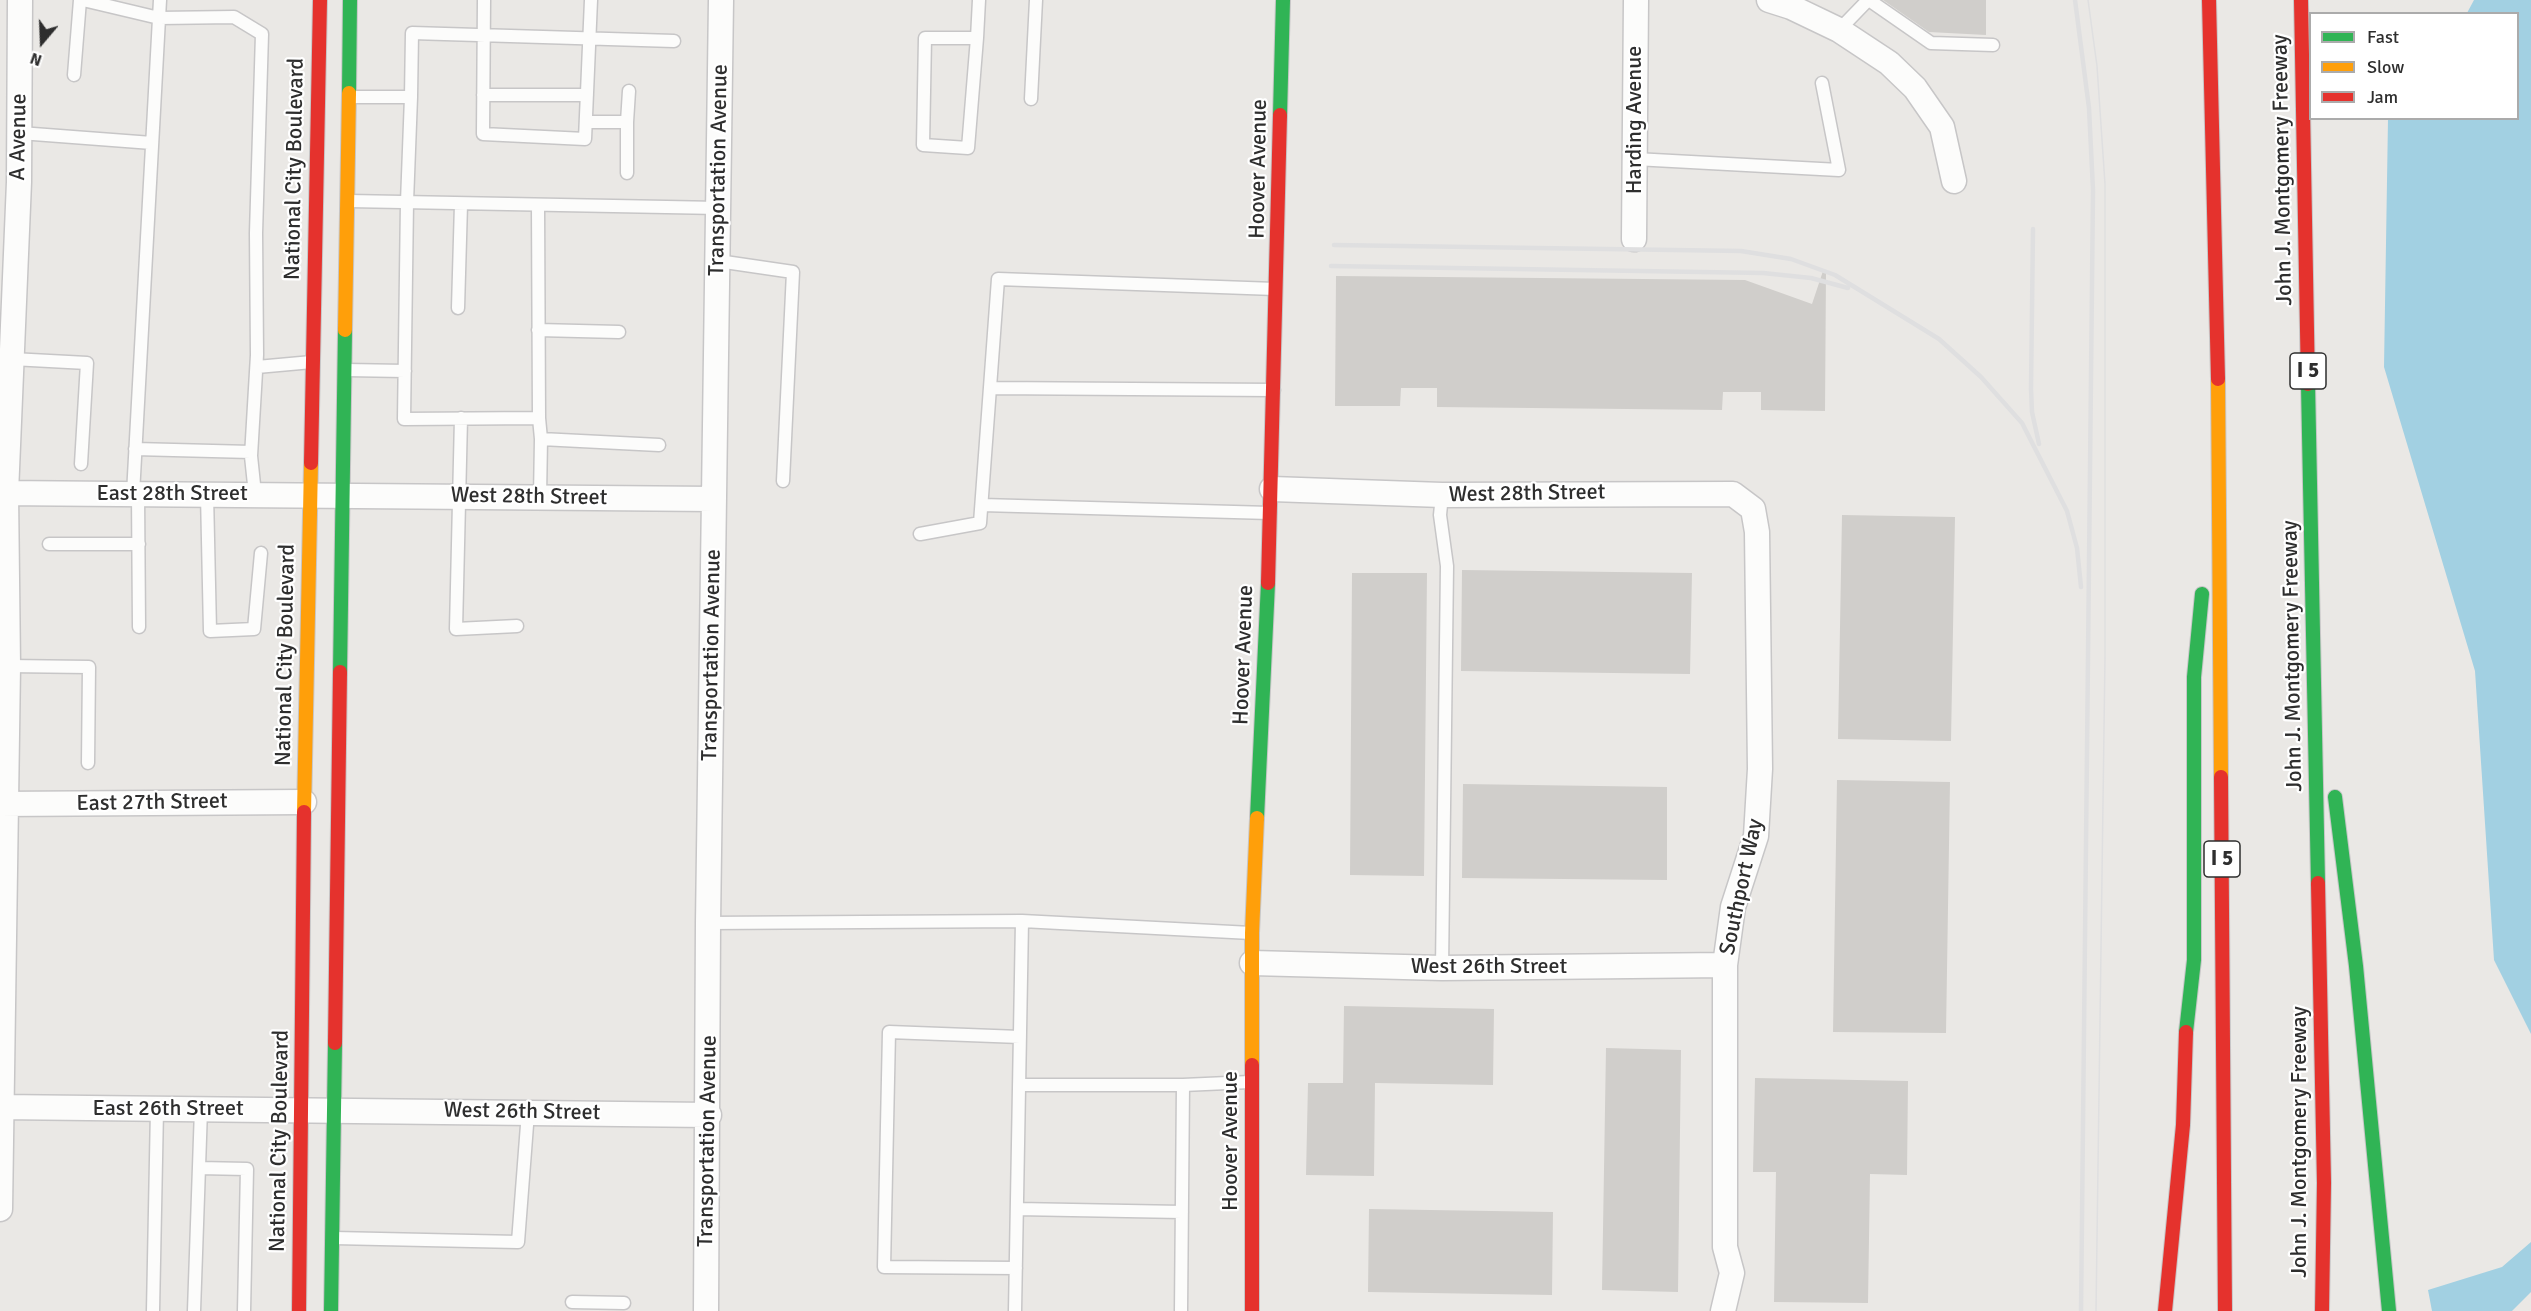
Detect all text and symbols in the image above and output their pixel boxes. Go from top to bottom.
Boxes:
north arrow [12,12,72,72]
legend [2309,12,2519,120]
text: Fast [2367,26,2399,48]
street label: John J. Montgomery Freeway [2267,34,2299,306]
street label: Harding Avenue [1622,46,1648,194]
text: N [28,48,45,70]
text: Slow [2367,56,2404,78]
street label: National City Boulevard [280,58,310,280]
street label: Transportation Avenue [704,64,734,276]
text: Jam [2367,86,2398,108]
street label: A Avenue [5,93,33,181]
street label: Hoover Avenue [1245,99,1273,239]
road number: I 5 [2290,353,2326,389]
street label: West 28th Street [1448,479,1606,509]
street label: East 28th Street [96,481,248,507]
street label: West 28th Street [450,482,608,512]
street label: John J. Montgomery Freeway [2277,520,2309,792]
street label: National City Boulevard [271,544,301,766]
street label: Transportation Avenue [697,549,727,761]
street label: Hoover Avenue [1228,585,1260,725]
street label: East 27th Street [76,788,228,818]
street label: Southport Way [1715,816,1769,958]
road number: I 5 [2204,841,2240,877]
street label: West 26th Street [1411,954,1567,980]
street label: John J. Montgomery Freeway [2287,1006,2313,1278]
street label: National City Boulevard [265,1030,295,1252]
street label: Transportation Avenue [693,1035,723,1247]
street label: Hoover Avenue [1218,1071,1244,1211]
street label: East 26th Street [92,1096,244,1122]
street label: West 26th Street [443,1097,601,1127]

